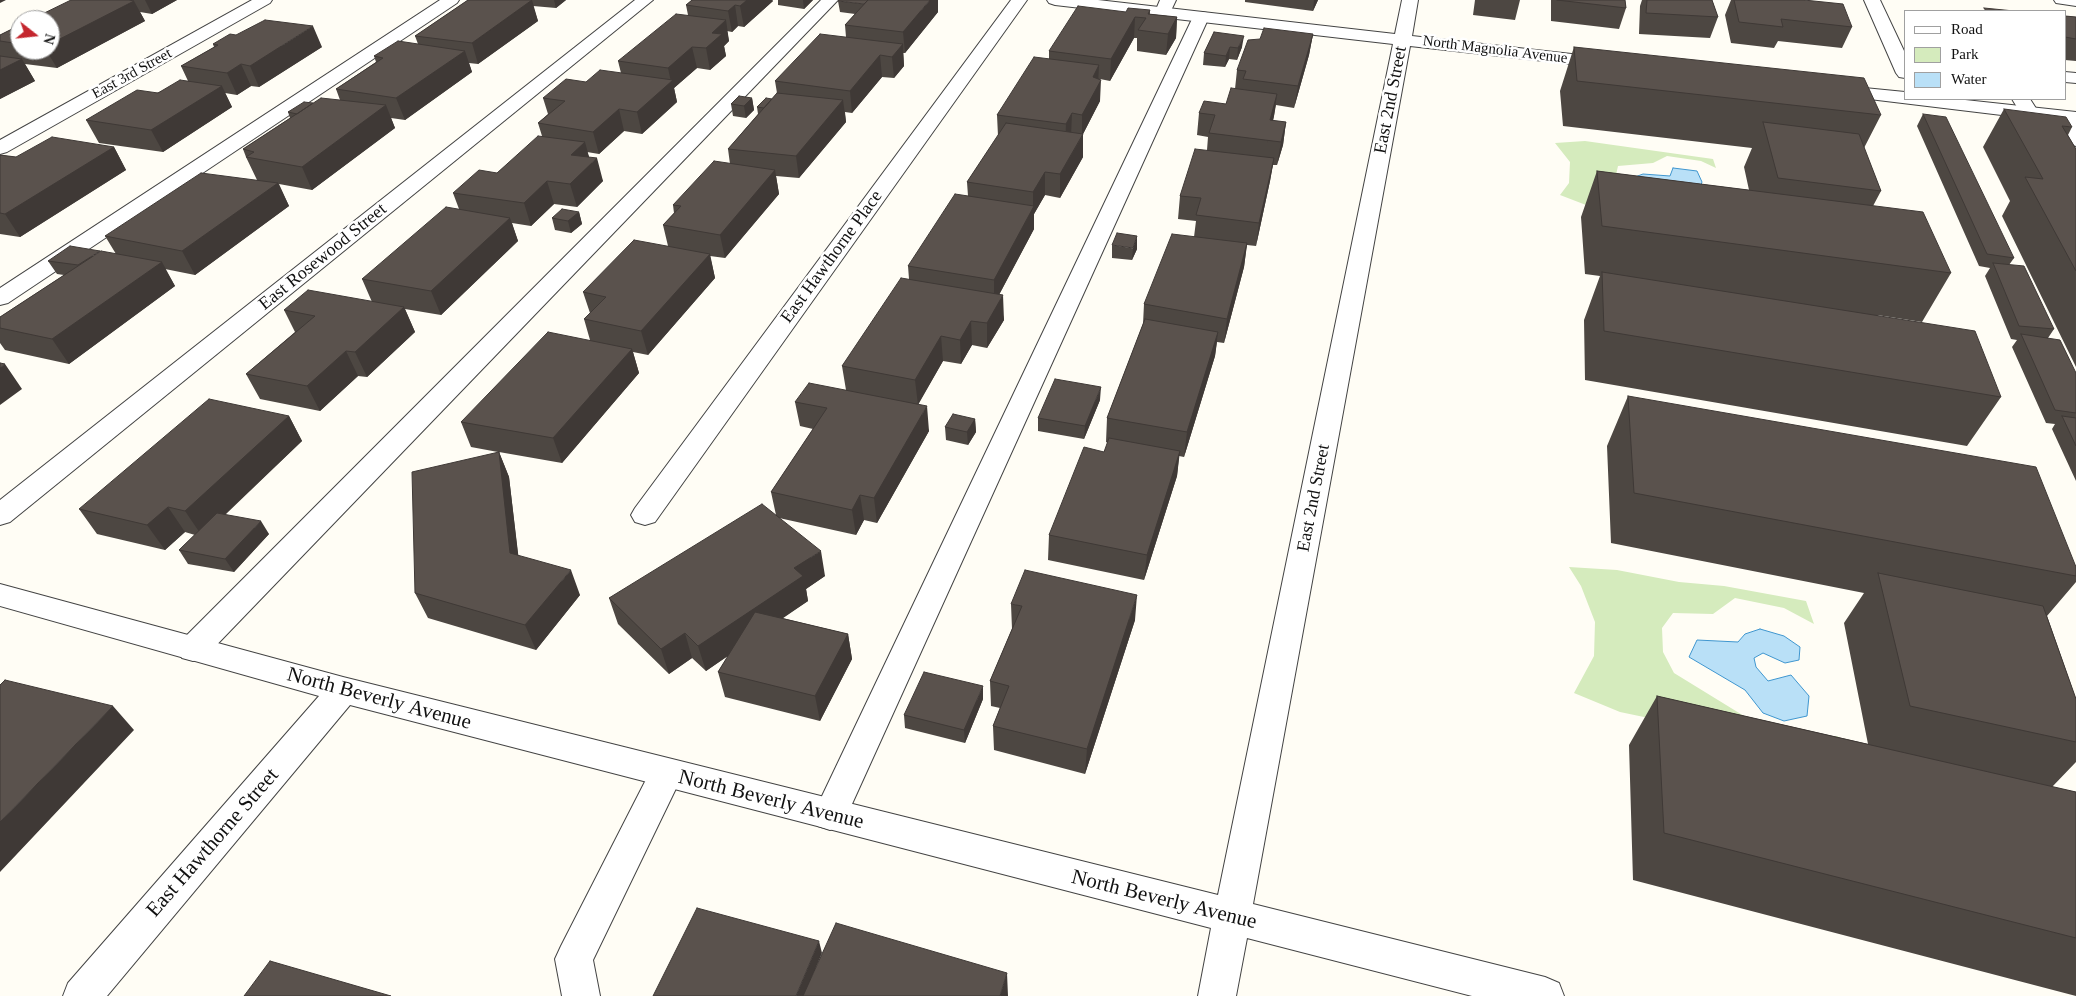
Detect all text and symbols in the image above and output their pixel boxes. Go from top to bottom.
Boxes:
north arrow [10,10,60,60]
legend [1904,10,2066,100]
text: Road [1951,21,1983,37]
text: N [40,32,58,46]
street label: North Magnolia Avenue [1422,32,1568,68]
street label: East 2nd Street [1370,44,1412,156]
street label: East 3rd Street [89,45,175,103]
text: Park [1951,46,1979,62]
text: Water [1951,71,1986,87]
street label: East Hawthorne Place [777,186,887,328]
street label: East Rosewood Street [255,199,391,315]
street label: East 2nd Street [1293,442,1335,554]
street label: North Beverly Avenue [284,662,474,736]
street label: East Hawthorne Street [142,763,284,923]
street label: North Beverly Avenue [676,765,866,835]
street label: North Beverly Avenue [1069,865,1259,935]

